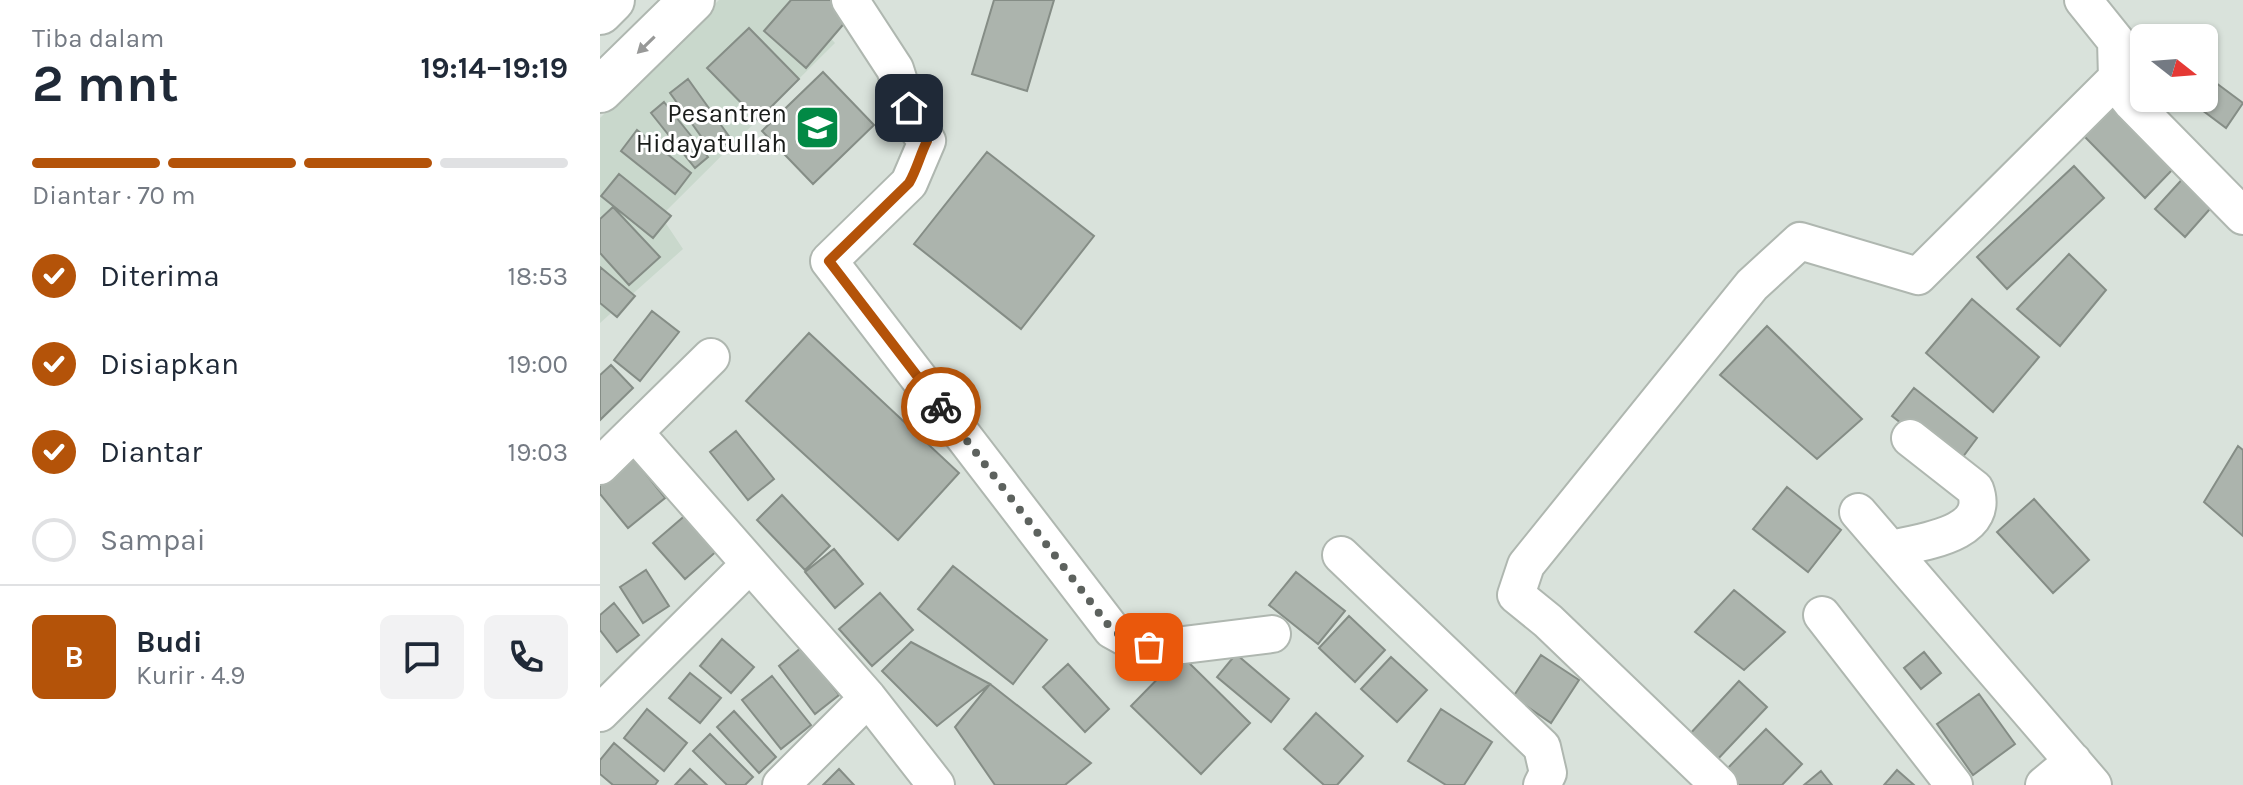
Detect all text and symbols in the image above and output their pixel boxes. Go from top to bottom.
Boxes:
text: Tiba dalam [32,23,164,54]
north arrow [2130,24,2218,112]
map controls [2130,24,2218,112]
one-way arrow [637,35,656,54]
text: 19:14–19:19 [421,50,568,86]
text: 2 mnt [32,53,179,114]
pin [875,74,943,142]
icon: home [887,86,931,130]
place label: Pesantren Hidayatullah [636,98,787,159]
school or university icon: Pesantren Hidayatullah [794,104,842,152]
text: Diantar · 70 m [32,180,196,211]
icon: check [32,254,76,298]
text: Diterima [100,258,220,294]
text: 18:53 [507,261,568,292]
icon: check [32,342,76,386]
text: Disiapkan [100,346,239,382]
text: 19:00 [507,349,568,380]
courier [901,367,981,447]
icon: bike [919,385,963,429]
icon: check [32,430,76,474]
text: Diantar [100,434,202,470]
text: 19:03 [508,437,568,468]
text: Sampai [100,522,206,558]
pin [1115,613,1183,681]
button: chat [380,615,464,699]
button: phone [484,615,568,699]
text: Budi [136,624,203,660]
icon: bag [1127,625,1171,669]
text: B [64,639,84,675]
text: Kurir · 4.9 [136,660,245,691]

